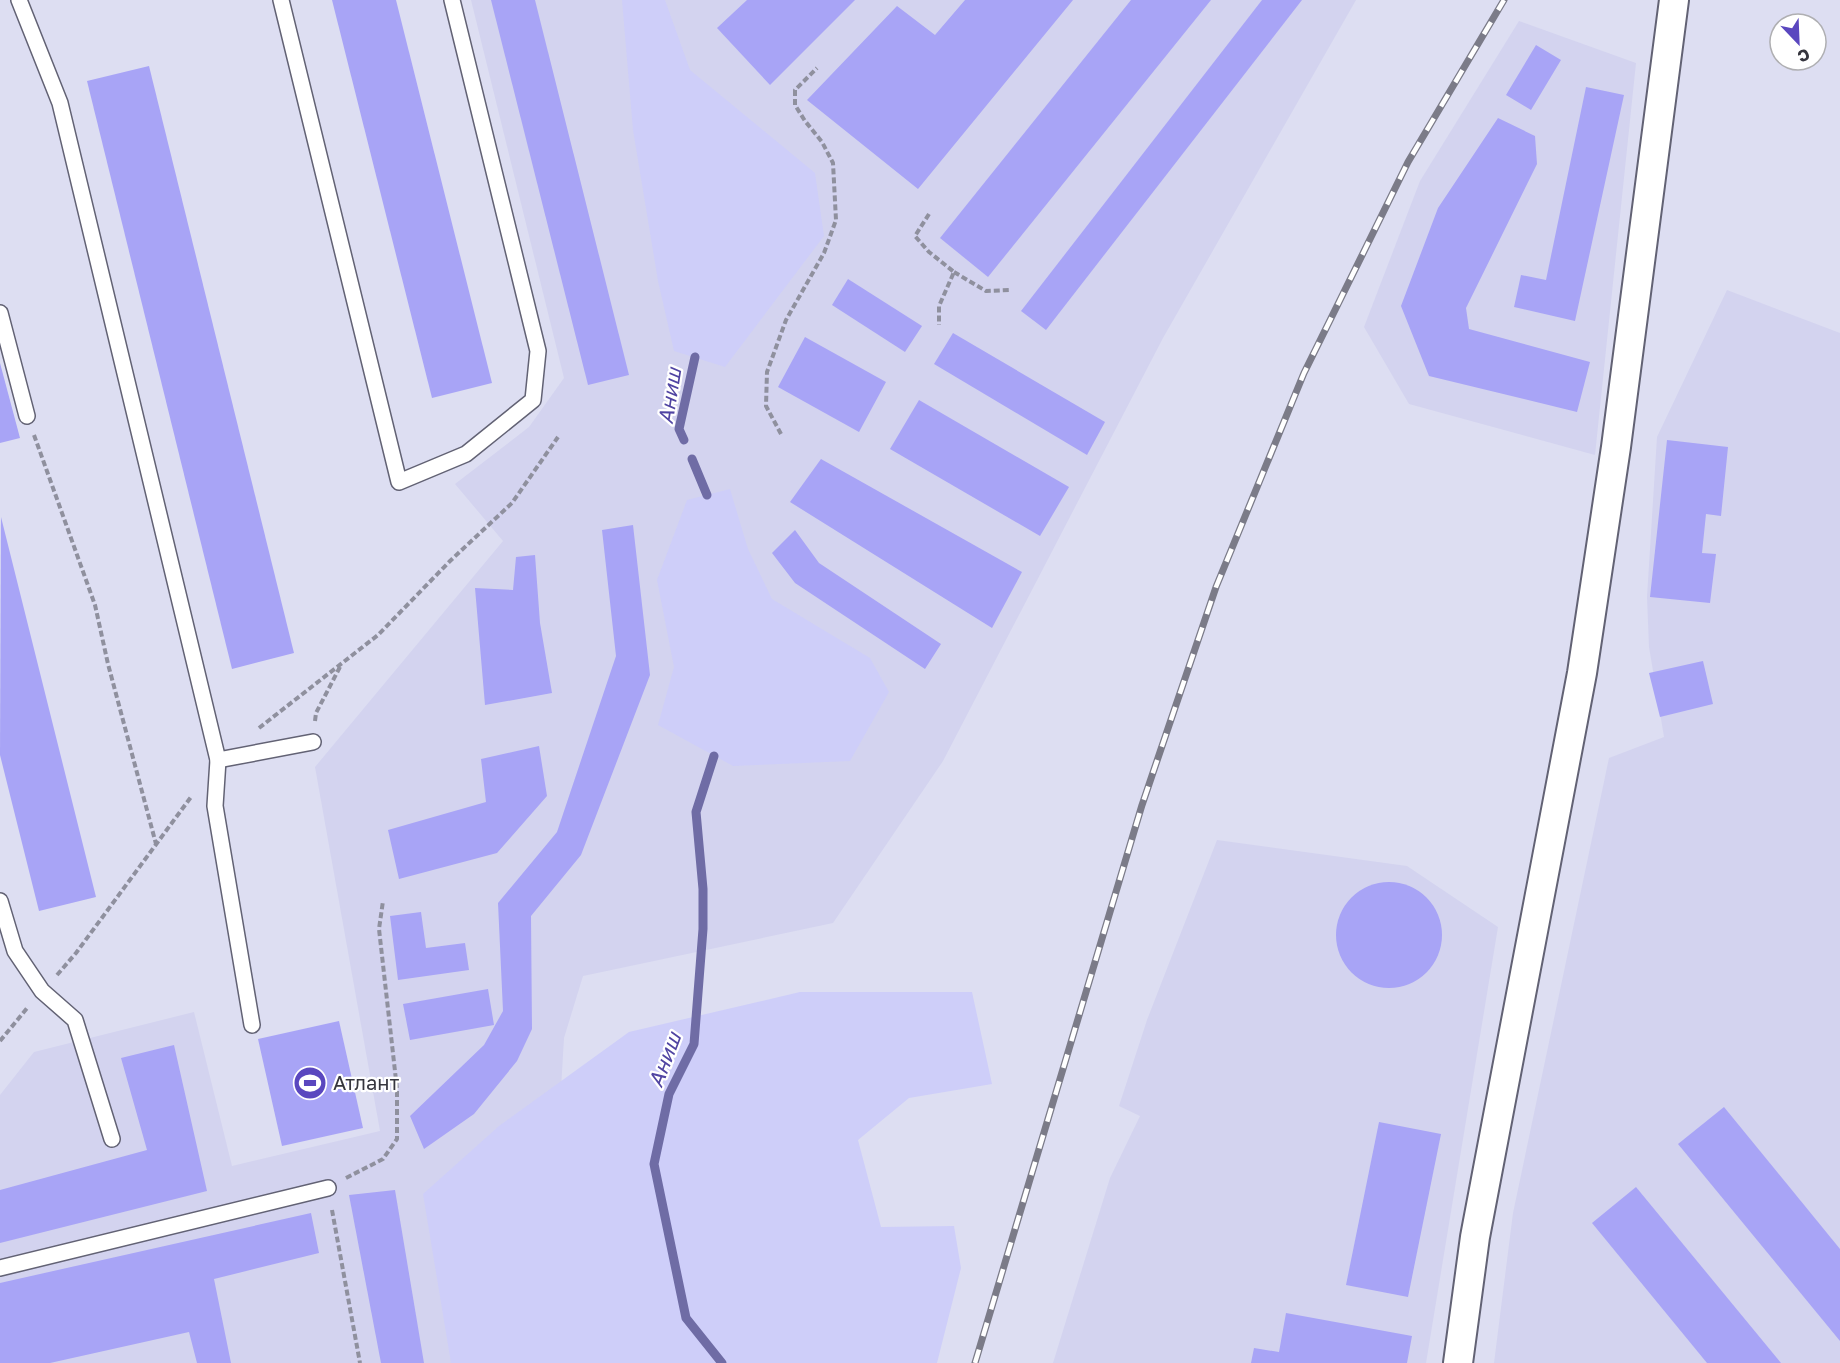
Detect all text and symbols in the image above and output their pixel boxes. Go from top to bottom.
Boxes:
north arrow [1768,12,1828,72]
text: С [1795,44,1813,67]
water label: Аниш [652,364,687,426]
water label: Аниш [642,1027,687,1091]
sports icon: Атлант [292,1065,328,1101]
place label: Атлант [333,1070,399,1094]

